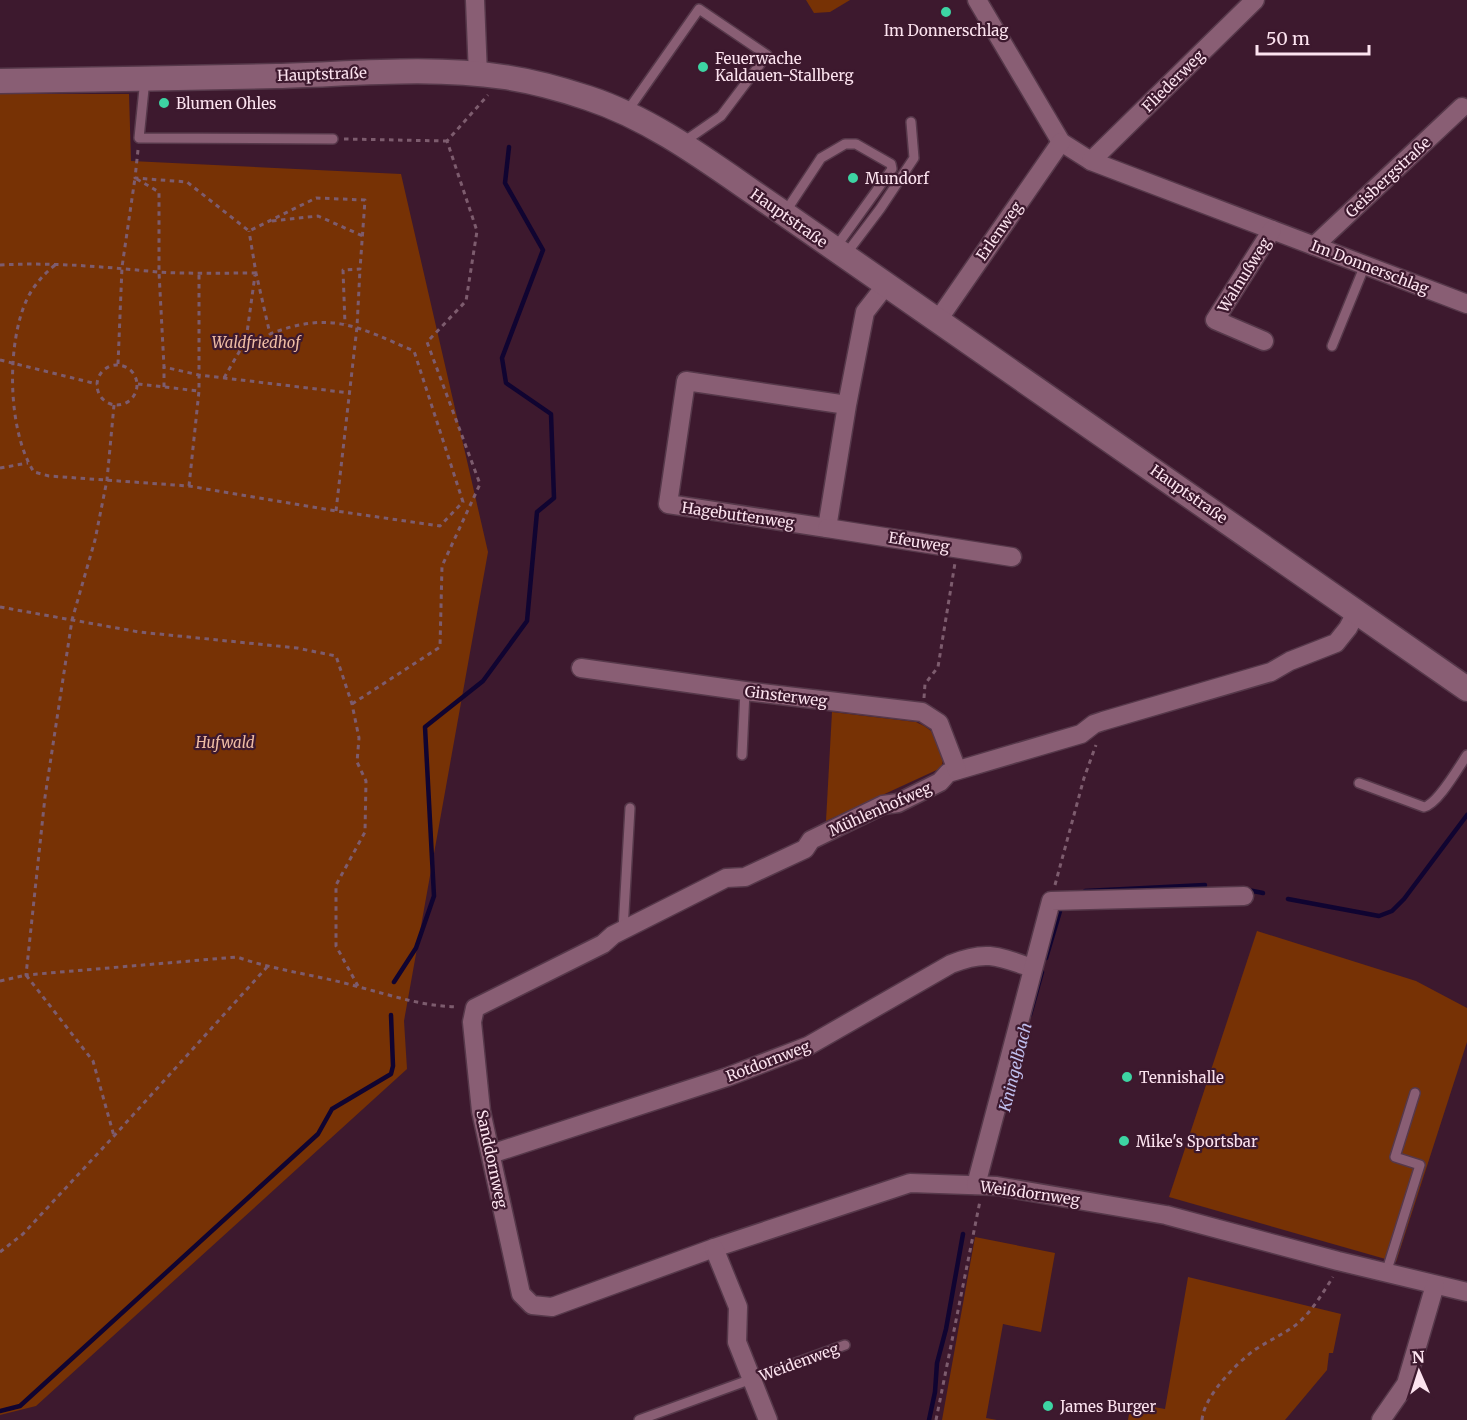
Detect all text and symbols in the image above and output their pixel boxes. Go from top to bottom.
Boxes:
marker: Im Donnerschlag [939,5,953,19]
scale bar [1257,18,1370,56]
place label: Im Donnerschlag [884,21,1008,40]
text: 50 m [1266,27,1310,50]
street label: Fliederweg [1138,46,1208,116]
place label: Feuerwache Kaldauen-Stallberg [715,49,854,85]
marker: Feuerwache Kaldauen-Stallberg [696,60,710,74]
street label: Hauptstraße [277,63,367,85]
place label: Blumen Ohles [176,94,276,113]
marker: Blumen Ohles [157,96,171,110]
street label: Geisbergstraße [1341,133,1435,221]
place label: Mundorf [865,169,930,188]
marker: Mundorf [846,171,860,185]
street label: Hauptstraße [747,184,831,252]
street label: Erlenweg [972,198,1026,264]
street label: Walnußweg [1213,234,1275,317]
street label: Im Donnerschlag [1308,236,1432,298]
park label: Waldfriedhof [212,333,302,352]
street label: Hauptstraße [1147,460,1231,528]
street label: Hagebuttenweg [680,498,796,532]
street label: Efeuweg [887,528,951,556]
street label: Ginsterweg [744,682,828,710]
park label: Hufwald [194,733,255,752]
street label: Mühlenhofweg [826,778,934,840]
water label: Kningelbach [994,1020,1036,1115]
street label: Rotdornweg [723,1036,813,1086]
place label: Tennishalle [1139,1068,1224,1087]
marker: Tennishalle [1120,1070,1134,1084]
street label: Sanddornweg [472,1108,512,1210]
place label: Mike's Sportsbar [1136,1132,1258,1151]
marker: Mike's Sportsbar [1117,1134,1131,1148]
street label: Weißdornweg [978,1176,1081,1209]
street label: Weidenweg [756,1339,841,1385]
north arrow [1389,1342,1449,1402]
text: N [1411,1347,1425,1367]
place label: James Burger [1059,1397,1156,1416]
marker: James Burger [1041,1399,1055,1413]

